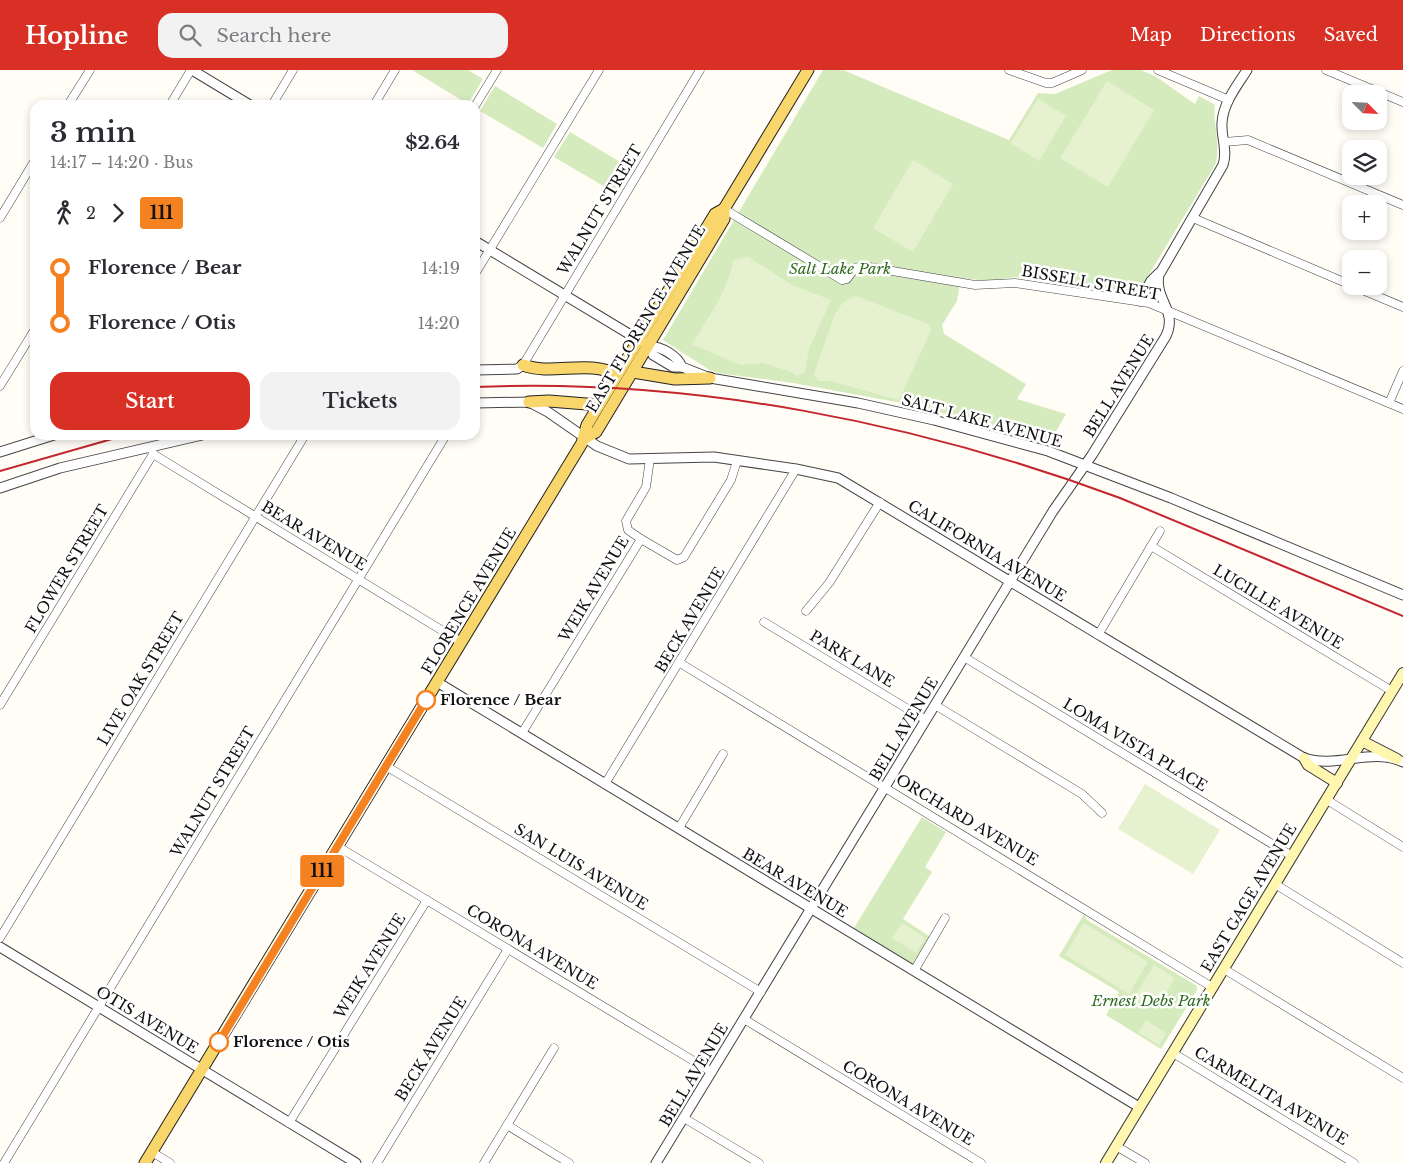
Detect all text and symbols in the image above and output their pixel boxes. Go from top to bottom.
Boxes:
search box [158,13,508,58]
text: Hopline [25,21,128,50]
icon: search [176,21,204,49]
text: Search here [216,24,331,47]
text: Map [1130,24,1172,46]
text: Directions [1200,24,1296,46]
text: Saved [1324,24,1378,46]
north arrow [1342,85,1388,130]
map controls [1342,85,1387,295]
text: 3 min [50,115,136,150]
text: $2.64 [405,131,460,154]
button: layers [1342,140,1387,185]
street label: WALNUT STREET [553,141,646,279]
text: 14:17 – 14:20 · Bus [50,152,193,172]
button: + [1342,195,1387,240]
icon: walk [50,199,78,227]
icon: forward [104,199,132,227]
text: 111 [150,202,173,224]
text: 2 [86,203,96,223]
street label: EAST FLORENCE AVENUE [582,221,709,416]
button: − [1342,250,1387,295]
text: Florence / Bear [88,256,241,279]
text: 14:19 [422,258,460,278]
park label: Salt Lake Park [789,259,891,278]
street label: BISSELL STREET [1020,261,1162,304]
text: Florence / Otis [88,311,236,334]
text: 14:20 [418,313,460,333]
street label: BELL AVENUE [1079,331,1158,441]
button: Start [50,372,250,430]
button: Tickets [260,372,460,430]
street label: SALT LAKE AVENUE [900,390,1065,451]
street label: CALIFORNIA AVENUE [905,496,1070,605]
street label: BEAR AVENUE [258,497,370,575]
street label: FLOWER STREET [21,501,112,636]
street label: FLORENCE AVENUE [417,524,520,678]
street label: WEIK AVENUE [554,532,633,646]
street label: LUCILLE AVENUE [1210,560,1347,653]
street label: BECK AVENUE [651,563,729,676]
street label: LIVE OAK STREET [93,609,188,749]
street label: PARK LANE [806,626,898,691]
street label: BELL AVENUE [865,673,942,784]
marker: Florence / Bear [416,690,436,710]
place label: Florence / Bear [440,690,562,709]
street label: LOMA VISTA PLACE [1060,694,1211,795]
street label: WALNUT STREET [166,723,259,861]
street label: ORCHARD AVENUE [893,770,1042,870]
street label: SAN LUIS AVENUE [511,819,652,914]
street label: EAST GAGE AVENUE [1197,820,1301,976]
street label: BEAR AVENUE [739,844,851,922]
line badge: 111 [293,855,351,887]
text: 111 [310,860,334,882]
street label: CORONA AVENUE [463,900,602,993]
street label: WEIK AVENUE [329,910,410,1023]
street label: OTIS AVENUE [93,982,202,1058]
park label: Ernest Debs Park [1090,991,1211,1010]
street label: BECK AVENUE [391,993,470,1105]
street label: BELL AVENUE [655,1019,732,1130]
marker: Florence / Otis [209,1032,229,1052]
place label: Florence / Otis [233,1032,350,1051]
street label: CARMELITA AVENUE [1191,1042,1352,1149]
street label: CORONA AVENUE [839,1056,978,1149]

